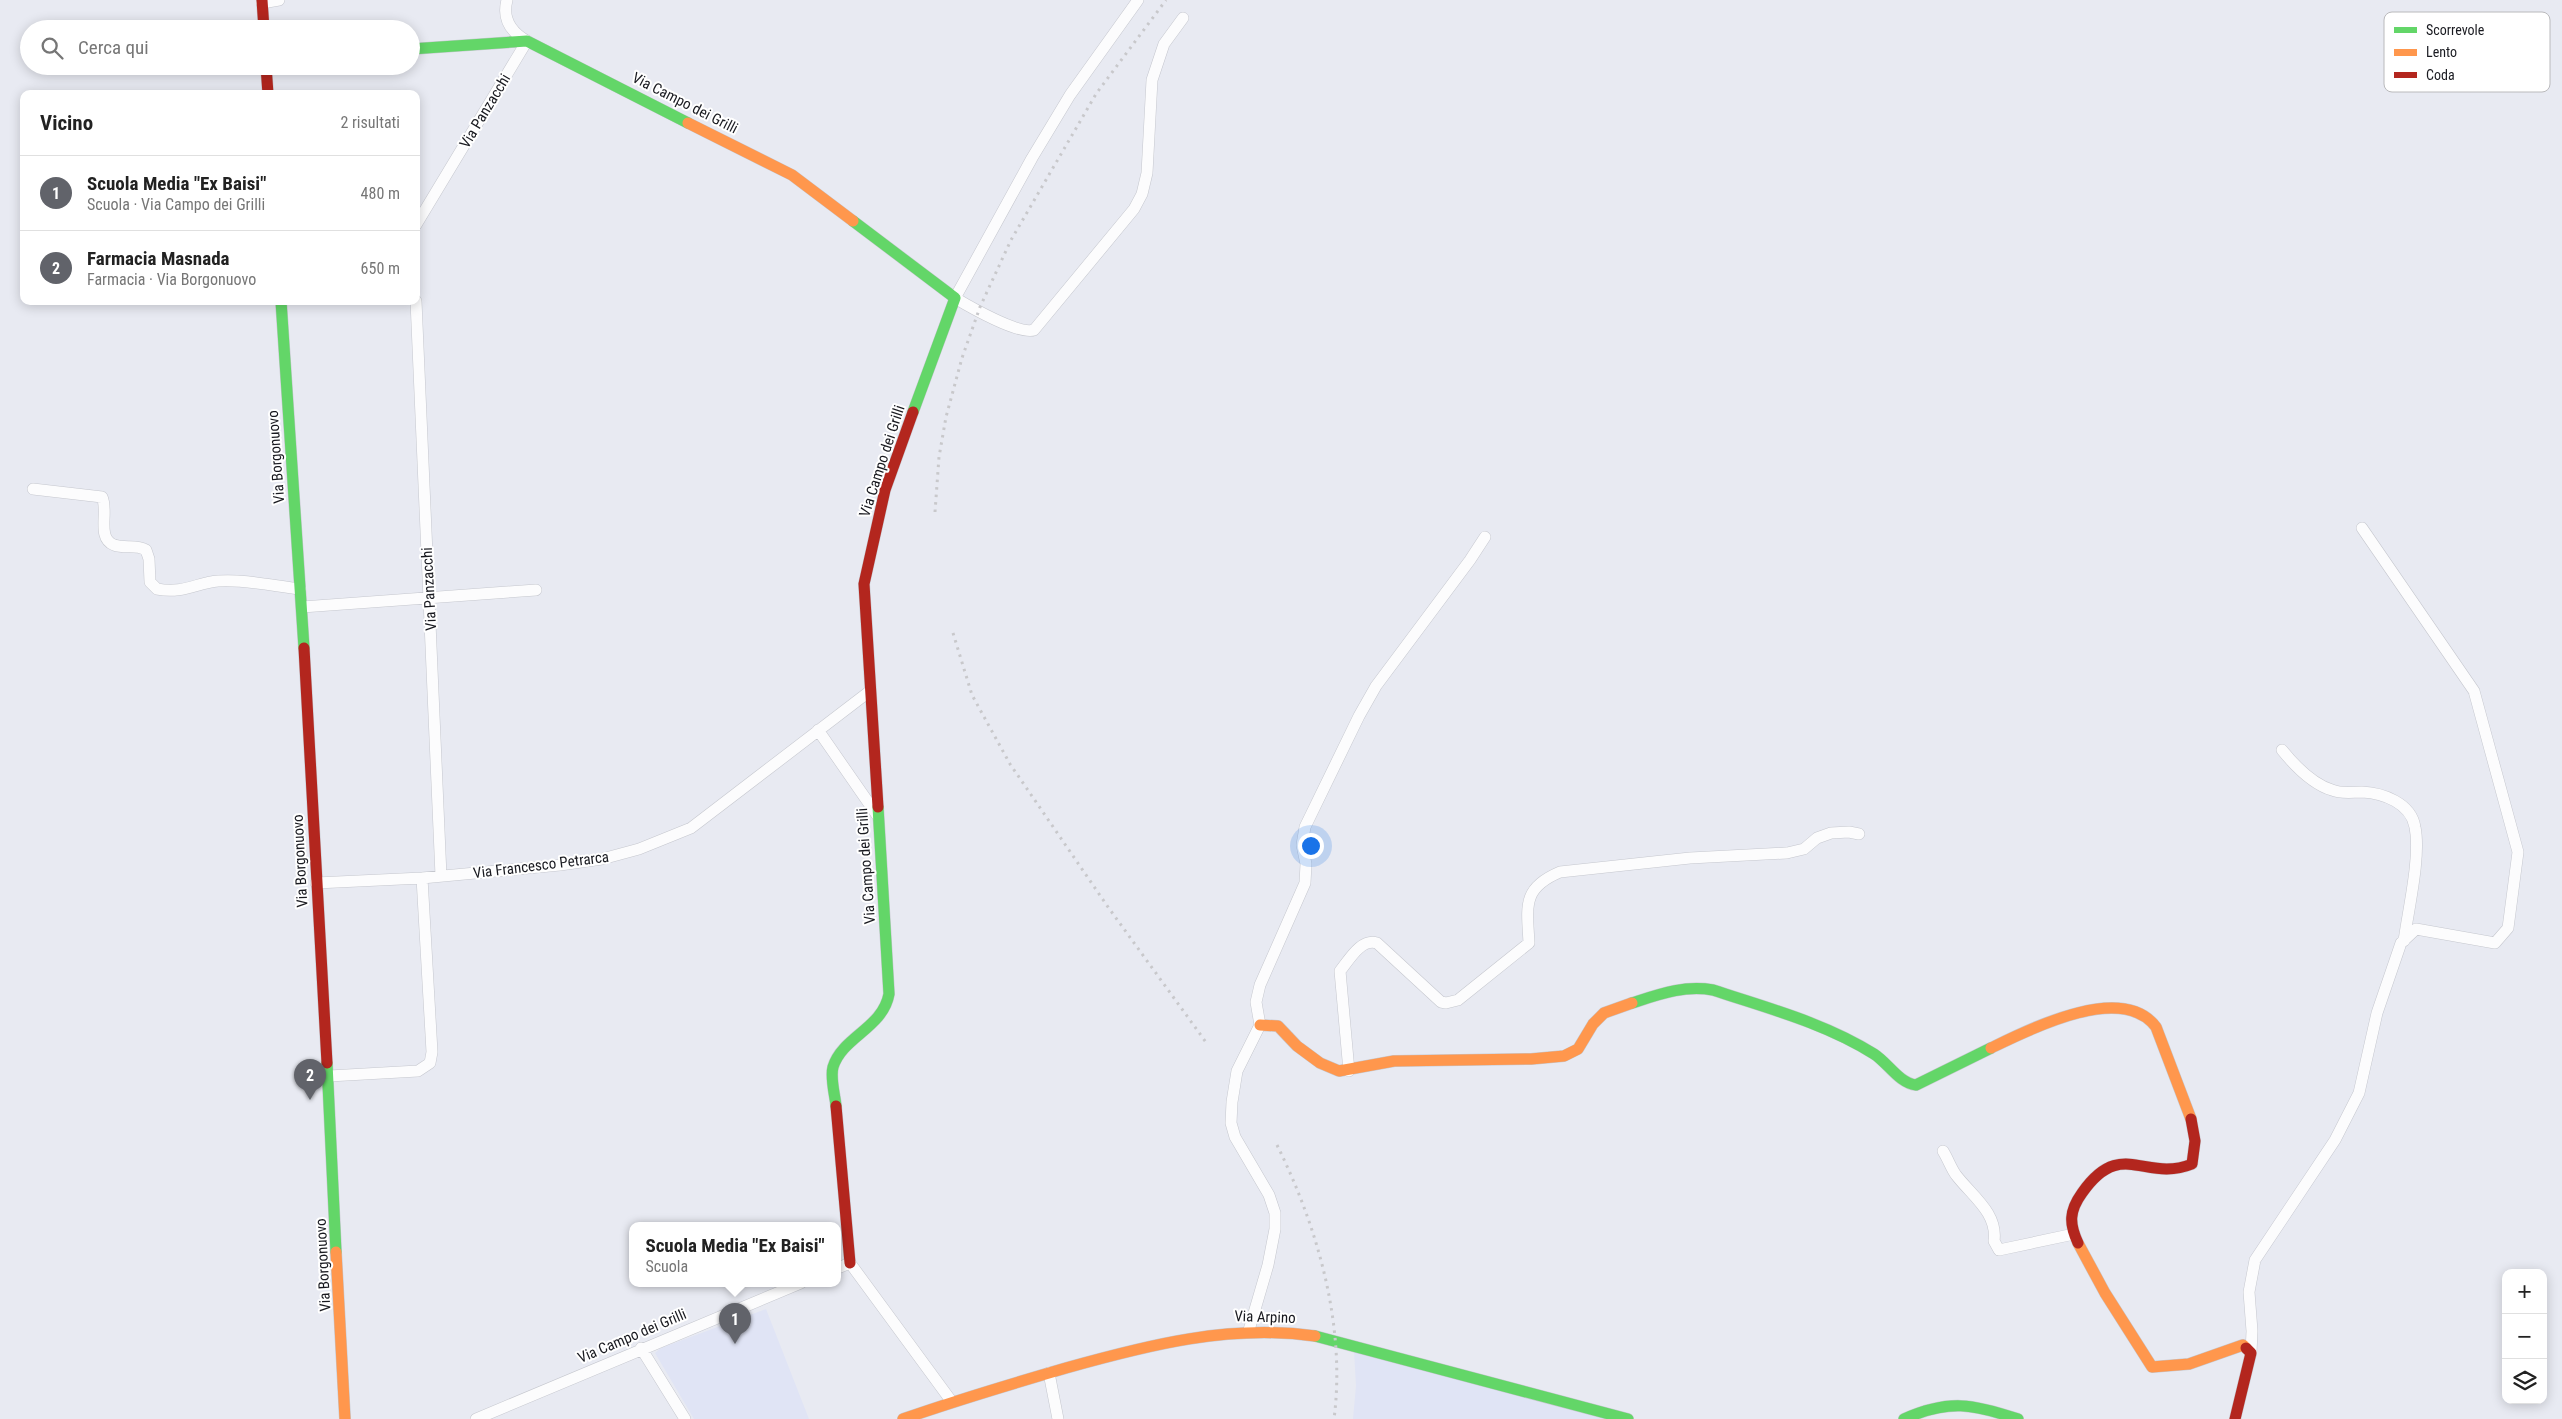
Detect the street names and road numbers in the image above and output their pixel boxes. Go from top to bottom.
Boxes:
street label: Via Campo dei Grilli [629,69,741,137]
street label: Via Panzacchi [456,71,514,151]
street label: Via Campo dei Grilli [855,403,909,519]
street label: Via Borgonuovo [264,410,288,504]
street label: Via Panzacchi [418,547,440,631]
street label: Via Campo dei Grilli [853,807,879,925]
street label: Via Borgonuovo [289,814,311,908]
street label: Via Francesco Petrarca [472,848,610,882]
street label: Via Borgonuovo [312,1218,334,1312]
street label: Via Campo dei Grilli [575,1305,689,1367]
street label: Via Arpino [1234,1307,1296,1327]

